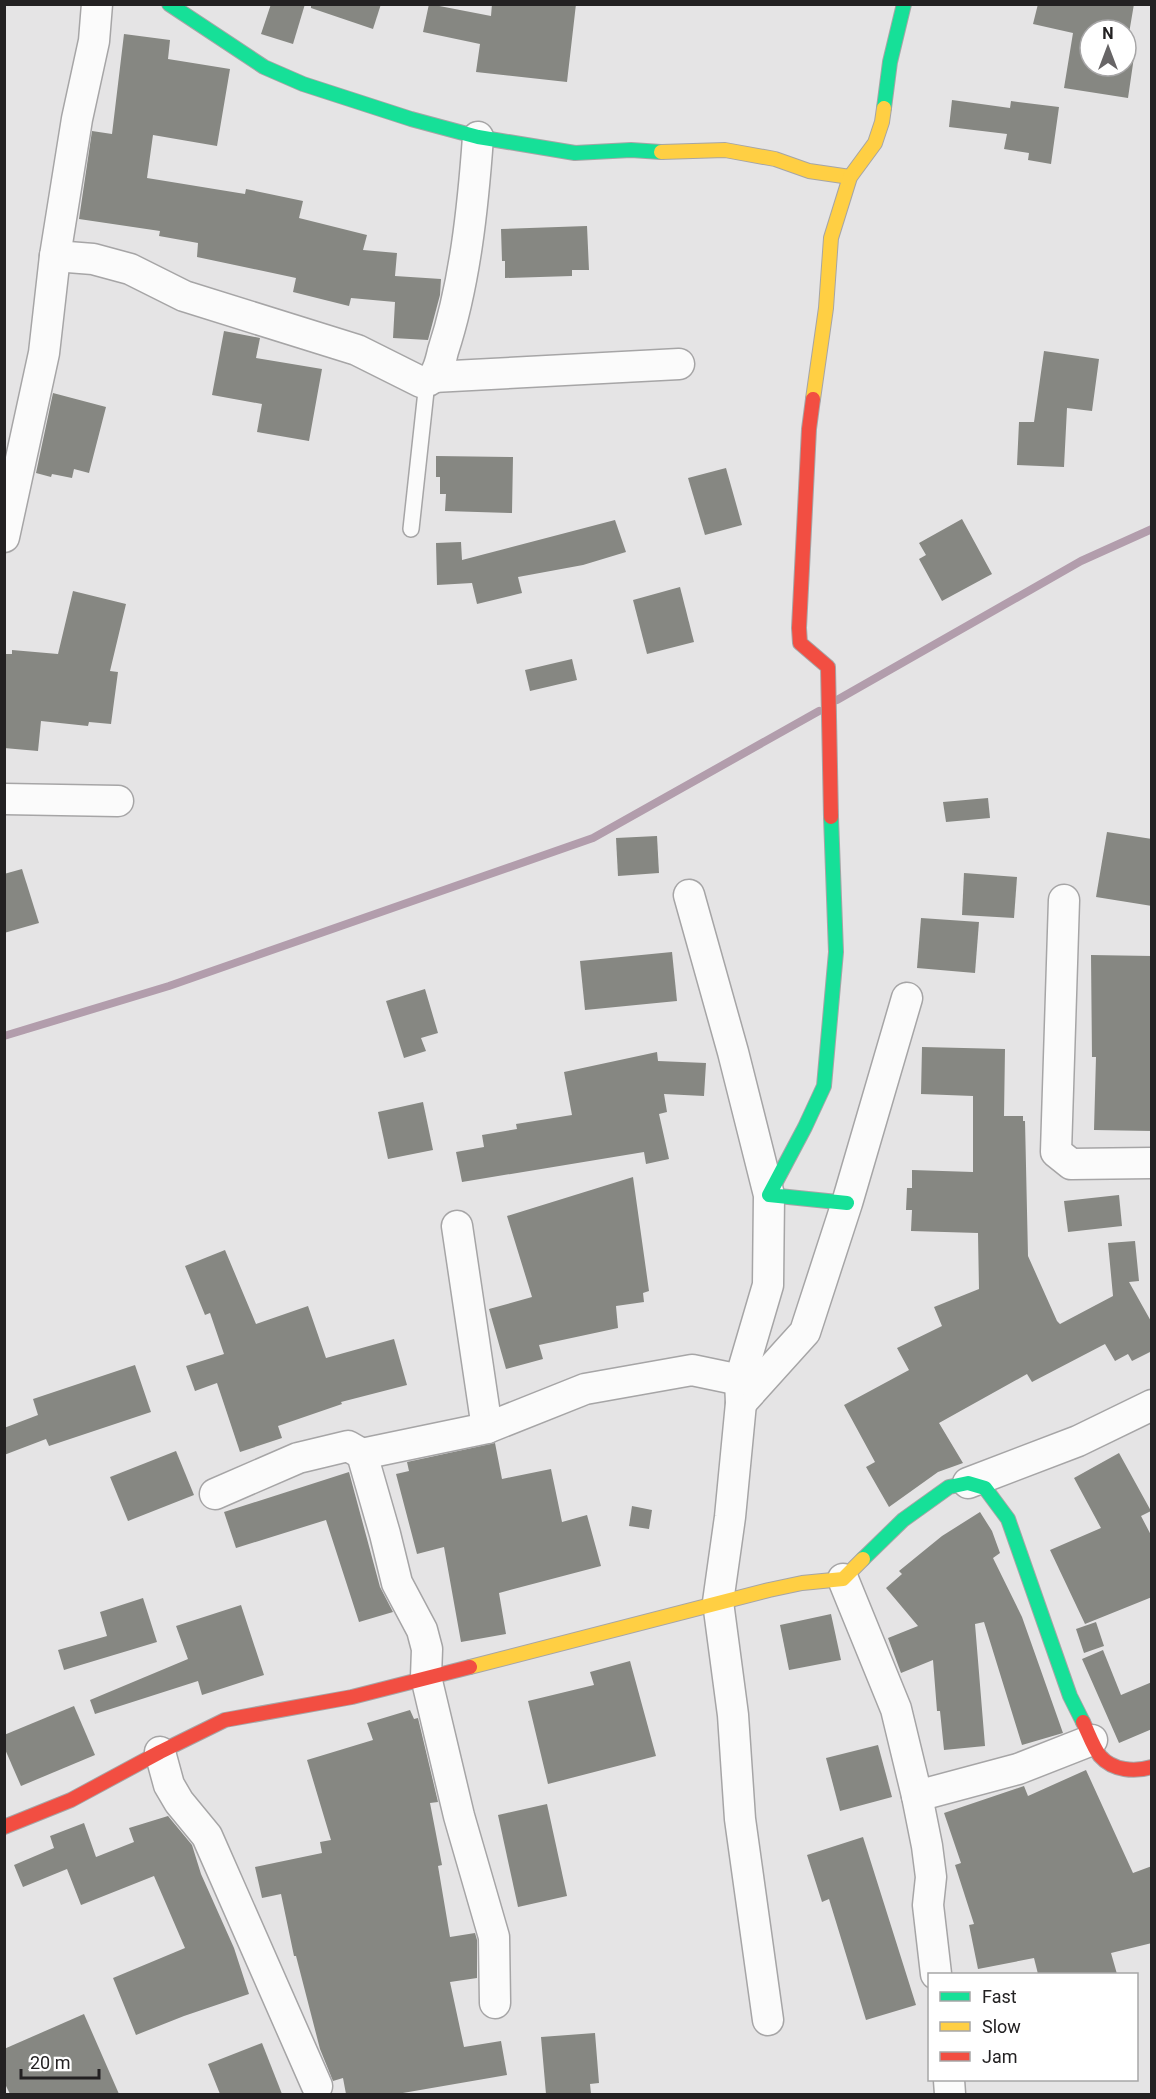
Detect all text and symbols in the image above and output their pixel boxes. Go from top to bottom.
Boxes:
north arrow [1078,18,1138,78]
text: N [1102,24,1114,43]
legend [928,1973,1138,2081]
text: Fast [982,1986,1017,2007]
text: Slow [982,2016,1021,2037]
scale bar [21,2042,99,2080]
text: Jam [982,2046,1018,2067]
text: 20 m [30,2052,70,2073]

